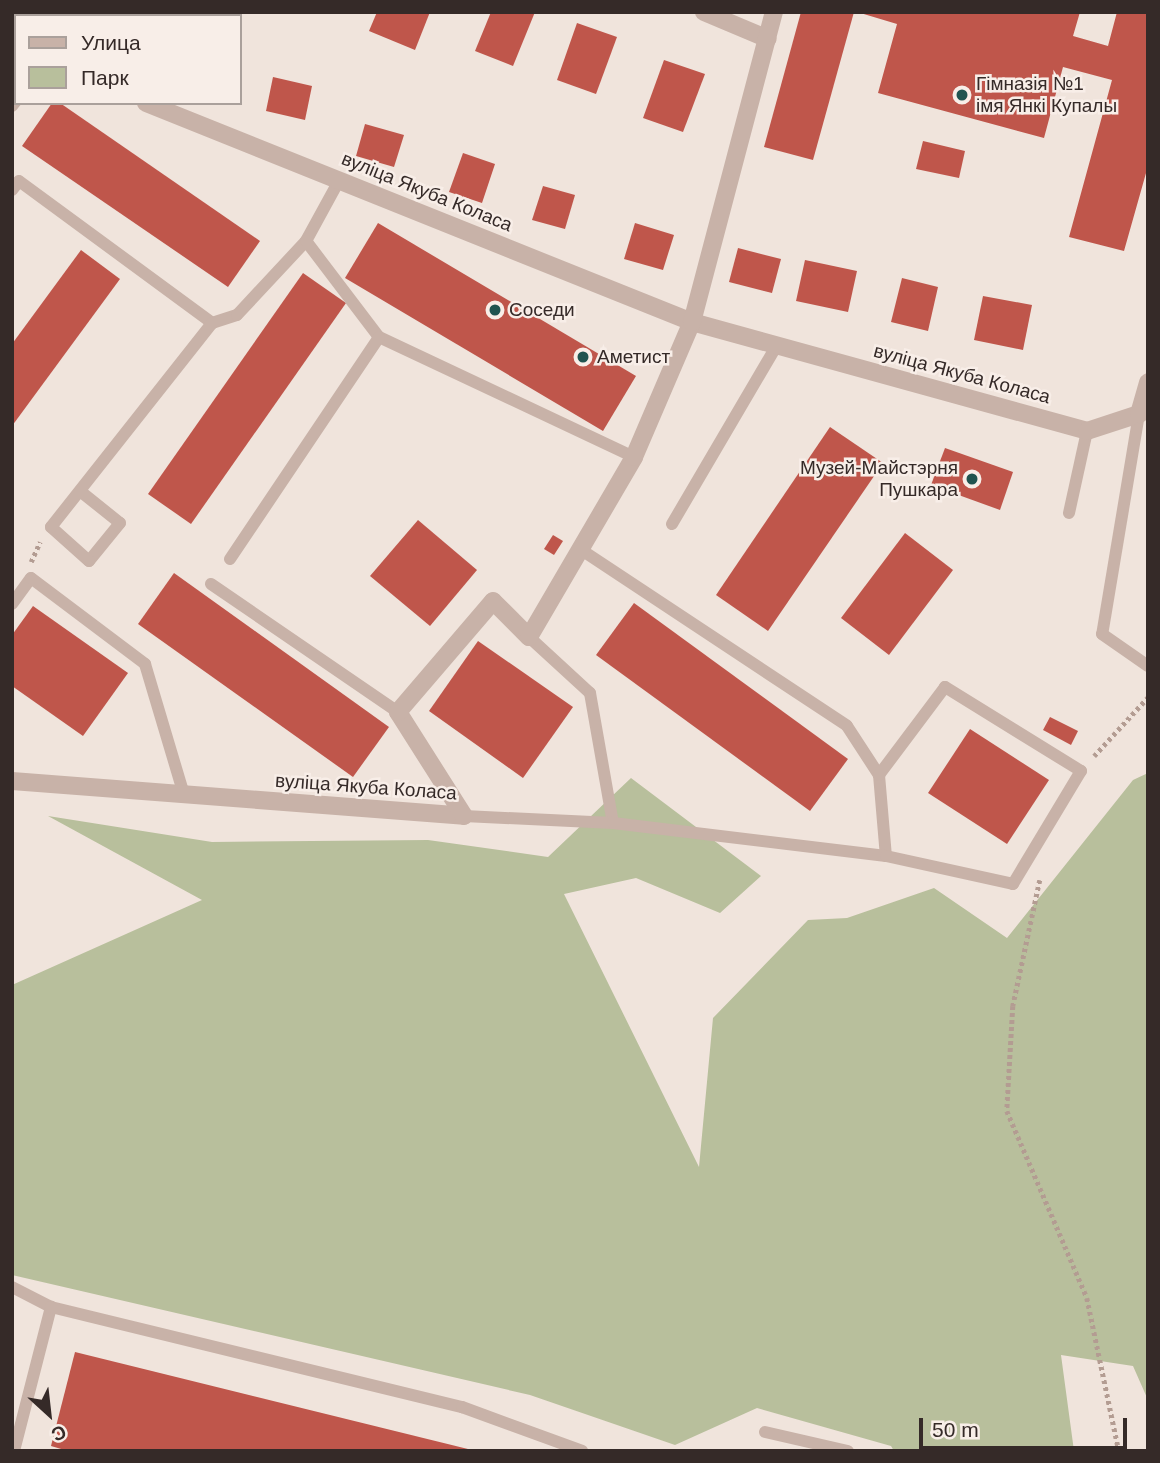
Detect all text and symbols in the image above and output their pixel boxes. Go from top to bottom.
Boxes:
legend [14,14,242,105]
text: Улица [81,31,141,54]
text: Парк [81,66,129,89]
place label: Гімназія №1 імя Янкі Купалы [976,73,1117,117]
marker: Гімназія №1 імя Янкі Купалы [954,87,970,103]
street label: вуліца Якуба Коласа [338,147,516,237]
place label: Соседи [509,299,575,321]
marker: Соседи [487,302,503,318]
street label: вуліца Якуба Коласа [871,339,1053,409]
place label: Аметист [597,346,670,368]
marker: Аметист [575,349,591,365]
place label: Музей-Майстэрня Пушкара [800,457,958,501]
marker: Музей-Майстэрня Пушкара [964,471,980,487]
street label: вуліца Якуба Коласа [274,769,458,805]
north arrow [14,1379,84,1449]
scale bar [922,1404,1130,1448]
text: 50 m [932,1418,979,1441]
text: С [48,1421,70,1446]

